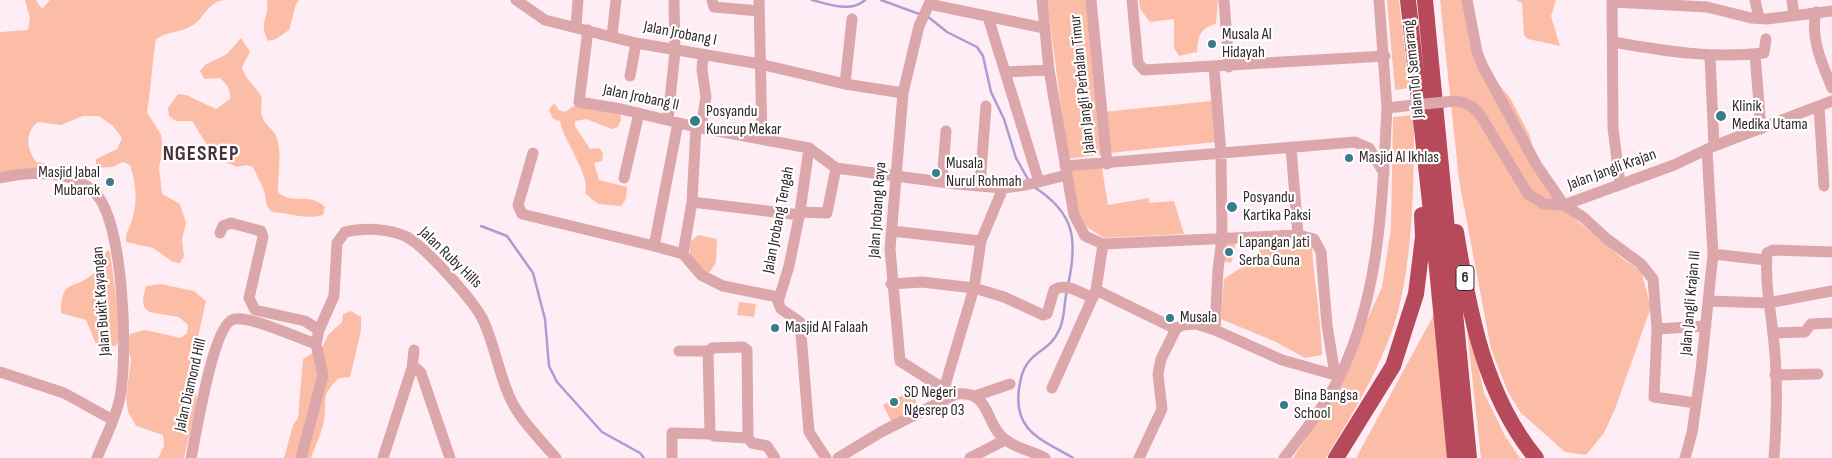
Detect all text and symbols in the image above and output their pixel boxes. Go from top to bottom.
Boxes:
street label: Jalan Jangli Perbalan Timur [1066,14,1100,154]
street label: Jalan Jrobang I [642,18,718,50]
street label: Jalan Tol Semarang [1399,19,1429,119]
place label: Musala Al Hidayah [1222,25,1272,63]
marker: Musala Al Hidayah [1206,38,1218,50]
street label: Jalan Jrobang II [601,81,681,115]
place label: Klinik Medika Utama [1732,97,1808,135]
place label: Posyandu Kuncup Mekar [706,102,782,140]
marker: Klinik Medika Utama [1714,109,1728,123]
marker: Posyandu Kuncup Mekar [688,114,702,128]
district label: NGESREP [162,142,240,168]
street label: Jalan Jangli Krajan [1565,145,1659,195]
place label: Masjid Al Ikhlas [1359,148,1439,168]
marker: Masjid Al Ikhlas [1343,152,1355,164]
place label: Musala Nurul Rohmah [946,154,1022,192]
street label: Jalan Jrobang Raya [865,161,891,259]
place label: Masjid Jabal Mubarok [38,163,100,201]
street label: Jalan Jrobang Tengah [759,165,799,275]
marker: Musala Nurul Rohmah [930,167,942,179]
marker: Masjid Jabal Mubarok [104,176,116,188]
place label: Posyandu Kartika Paksi [1243,188,1311,226]
marker: Posyandu Kartika Paksi [1225,200,1239,214]
street label: Jalan Ruby Hills [415,223,485,293]
place label: Lapangan Jati Serba Guna [1239,233,1310,271]
street label: Jalan Bukit Kayangan [89,246,115,356]
marker: Lapangan Jati Serba Guna [1223,246,1235,258]
street label: Jalan Jangli Krajan III [1677,250,1705,356]
road number: 6 [1456,266,1474,290]
place label: Musala [1180,308,1217,328]
marker: Musala [1164,312,1176,324]
place label: Masjid Al Falaah [785,318,868,338]
marker: Masjid Al Falaah [769,322,781,334]
street label: Jalan Diamond Hill [171,337,211,433]
place label: SD Negeri Ngesrep 03 [904,383,964,421]
place label: Bina Bangsa School [1294,386,1358,424]
marker: SD Negeri Ngesrep 03 [888,396,900,408]
marker: Bina Bangsa School [1278,399,1290,411]

